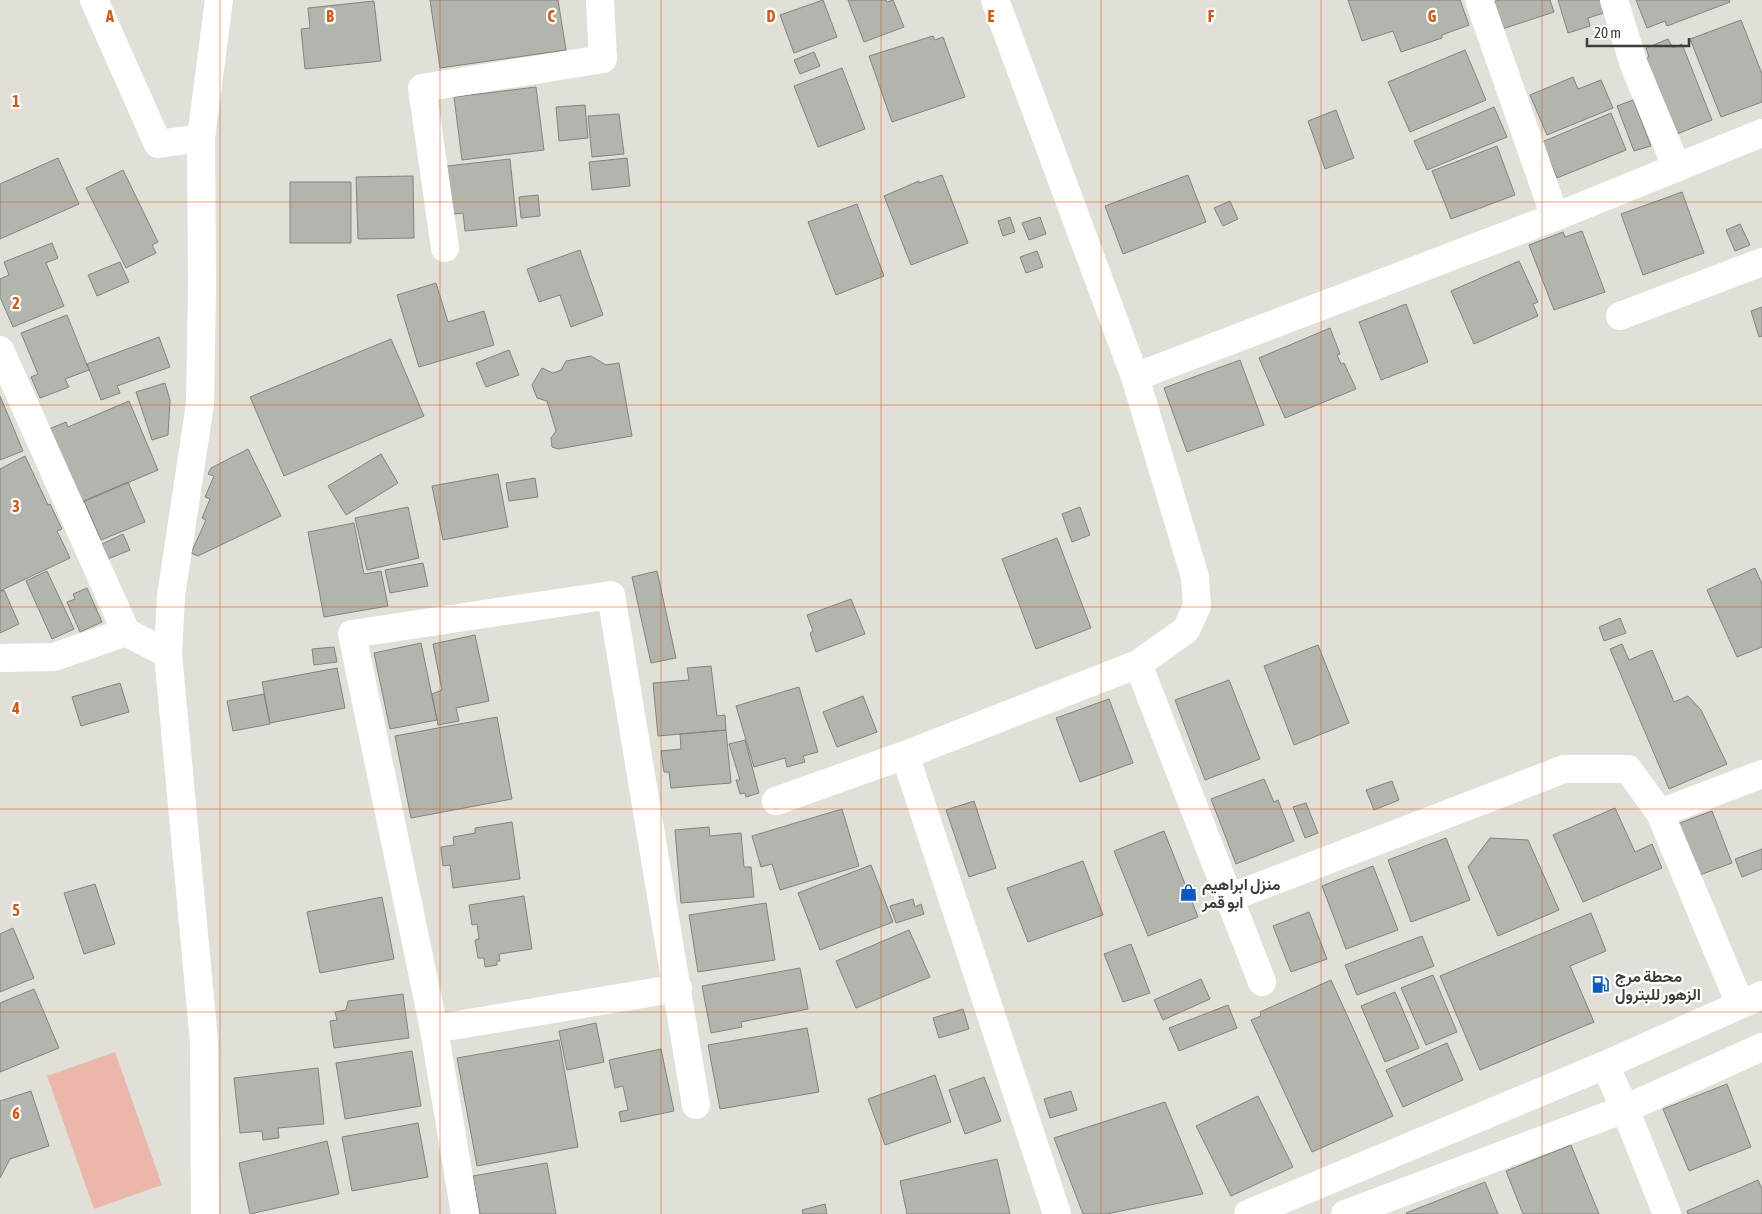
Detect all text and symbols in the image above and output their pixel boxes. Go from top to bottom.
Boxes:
text: A [105,7,114,25]
text: B [326,7,334,25]
text: C [547,7,555,25]
text: D [767,7,776,25]
text: E [988,7,995,25]
text: F [1208,7,1215,25]
text: G [1428,7,1437,25]
scale bar [1587,15,1690,47]
text: 20 m [1594,24,1621,41]
text: 1 [12,92,20,110]
text: 2 [12,294,20,312]
text: 3 [12,497,20,515]
text: 4 [11,699,20,717]
place label: منزل ابراهيم ابو قمر [1201,875,1281,913]
shop icon: منزل ابراهيم ابو قمر [1178,883,1198,903]
text: 5 [12,901,20,919]
place label: محطة مرج الزهور للبترول [1615,967,1701,1005]
fuel station icon: محطة مرج الزهور للبترول [1591,975,1611,995]
text: 6 [12,1104,20,1122]

